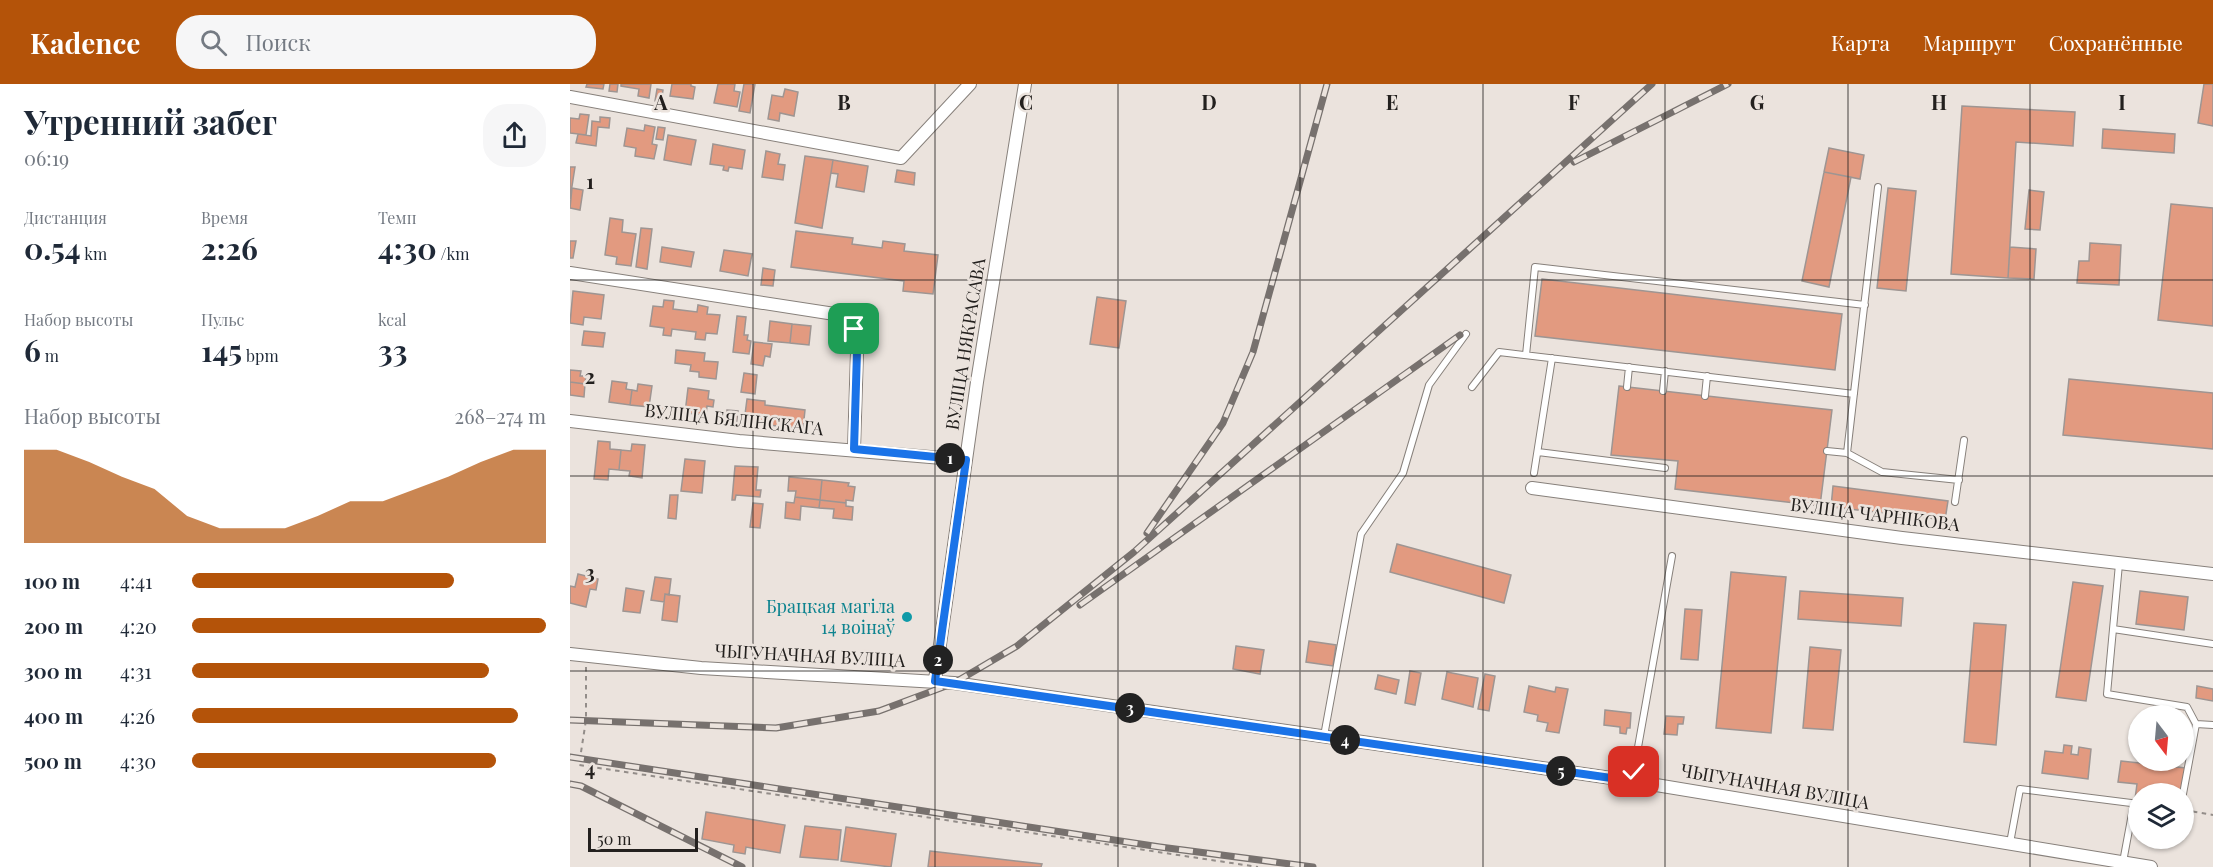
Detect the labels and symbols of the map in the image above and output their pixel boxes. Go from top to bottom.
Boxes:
text: A [653,88,668,115]
text: B [837,88,851,115]
text: C [1019,88,1033,115]
text: D [1201,88,1217,115]
text: E [1386,88,1398,115]
text: F [1568,88,1580,115]
text: G [1750,88,1765,115]
text: H [1931,88,1947,115]
text: I [2118,88,2126,115]
text: 1 [586,167,594,194]
street label: ВУЛІЦА НЯКРАСАВА [940,255,991,432]
pin [828,303,879,354]
text: 2 [585,362,595,389]
street label: ВУЛІЦА БЯЛІНСКАГА [644,398,825,440]
pin: 1 [935,443,965,473]
street label: ВУЛІЦА ЧАРНІКОВА [1789,492,1962,536]
text: 3 [585,558,595,585]
place label: Брацкая магіла 14 воінаў [766,594,895,639]
marker: Брацкая магіла 14 воінаў [900,610,914,624]
street label: ЧЫГУНАЧНАЯ ВУЛІЦА [714,638,907,672]
pin: 2 [923,645,953,675]
pin: 3 [1115,693,1145,723]
north arrow [2128,705,2194,771]
pin: 4 [1330,725,1360,755]
pin [1608,746,1659,797]
text: 4 [585,754,595,781]
pin: 5 [1546,756,1576,786]
street label: ЧЫГУНАЧНАЯ ВУЛІЦА [1679,758,1872,815]
scale bar [588,825,698,852]

